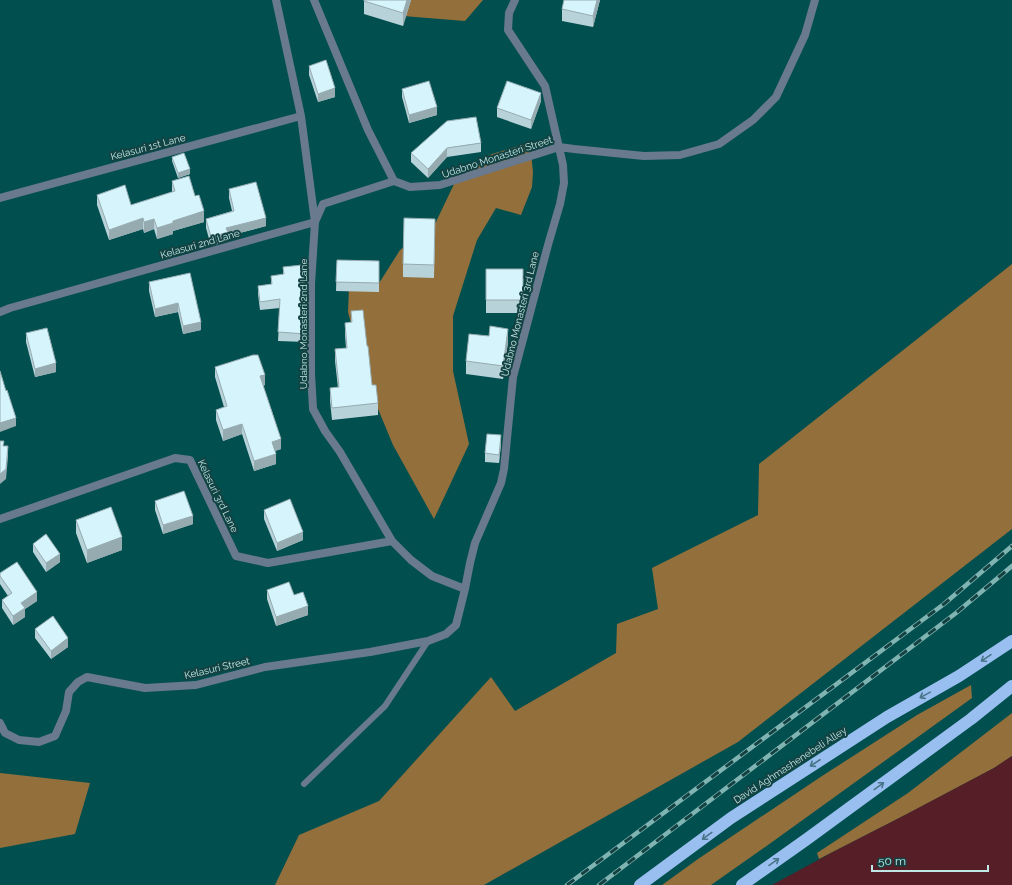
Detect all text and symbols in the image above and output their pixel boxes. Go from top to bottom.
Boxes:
street label: Kelasuri 1st Lane [109,132,187,162]
street label: Udabno Monasteri Street [440,134,554,180]
street label: Kelasuri 2nd Lane [159,227,241,261]
street label: Udabno Monasteri 3rd Lane [499,250,541,378]
street label: Udabno Monasteri 2nd Lane [298,259,309,389]
street label: Kelasuri 3rd Lane [196,458,240,534]
one-way arrow [981,654,992,662]
street label: Kelasuri Street [183,655,251,681]
one-way arrow [920,691,932,699]
street label: David Aghmashenebeli Alley [731,724,849,806]
one-way arrow [809,760,821,768]
one-way arrow [873,782,884,790]
one-way arrow [702,832,713,840]
scale bar [872,847,988,873]
text: 50 m [878,854,906,868]
one-way arrow [768,858,779,866]

